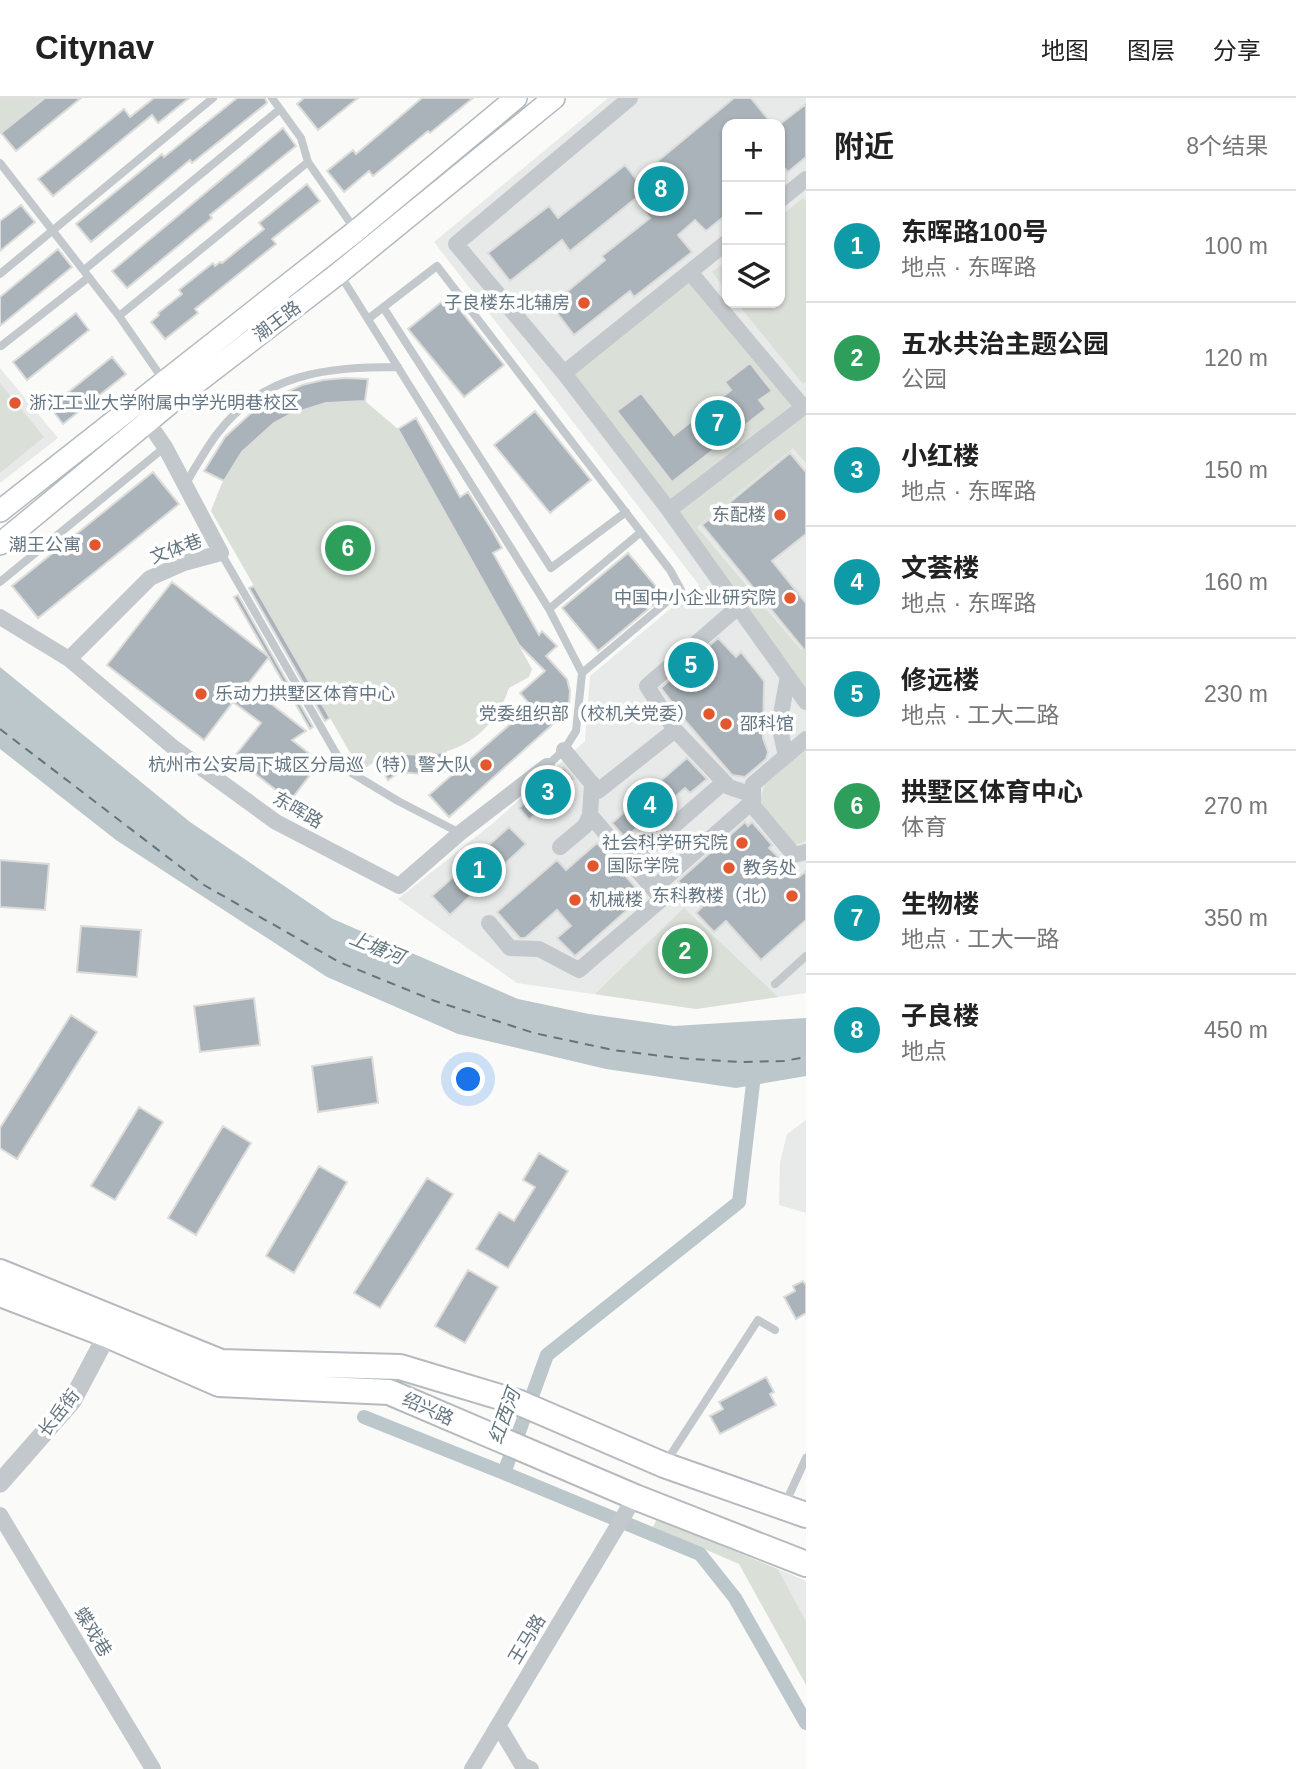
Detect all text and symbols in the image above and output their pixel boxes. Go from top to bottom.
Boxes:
text: Citynav [35,29,154,66]
text: 地图 [1041,37,1089,64]
text: 图层 [1127,37,1175,64]
text: 分享 [1213,37,1261,64]
map controls [722,119,785,308]
button: + [722,119,785,182]
text: 附近 [834,130,894,163]
text: 8个结果 [1186,133,1268,159]
pin: 8 [638,163,684,215]
button: − [722,182,785,245]
text: 东晖路100号 [901,217,1048,247]
text: 1 [851,233,863,259]
text: 100 m [1204,233,1268,259]
button: layers [722,245,785,308]
text: 地点 · 东晖路 [901,254,1036,280]
place label: 子良楼东北辅房 [444,293,570,313]
marker: 子良楼东北辅房 [576,295,592,311]
street label: 潮王路 [249,297,305,345]
text: 五水共治主题公园 [901,329,1109,359]
text: 2 [851,345,863,371]
text: 120 m [1204,345,1268,371]
text: 公园 [901,366,947,392]
place label: 浙江工业大学附属中学光明巷校区 [29,393,299,413]
marker: 浙江工业大学附属中学光明巷校区 [7,395,23,411]
pin: 7 [695,397,741,449]
text: 小红楼 [901,441,979,471]
text: 3 [851,457,863,483]
text: 150 m [1204,457,1268,483]
text: 地点 · 东晖路 [901,478,1036,504]
place label: 东配楼 [712,505,766,525]
marker: 东配楼 [772,507,788,523]
pin: 6 [325,522,371,574]
street label: 文体巷 [147,530,205,568]
place label: 潮王公寓 [9,535,81,555]
marker: 潮王公寓 [87,537,103,553]
text: 文荟楼 [901,553,979,583]
text: 4 [851,569,863,595]
text: 160 m [1204,569,1268,595]
place label: 中国中小企业研究院 [614,588,776,608]
marker: 中国中小企业研究院 [782,590,798,606]
text: 地点 · 东晖路 [901,590,1036,616]
pin: 5 [668,639,714,691]
text: 修远楼 [901,665,979,695]
text: 5 [851,681,863,707]
text: 230 m [1204,681,1268,707]
place label: 乐动力拱墅区体育中心 [215,684,395,704]
marker: 乐动力拱墅区体育中心 [193,686,209,702]
text: 地点 · 工大二路 [901,702,1059,728]
place label: 党委组织部（校机关党委） [479,704,695,724]
marker: 党委组织部（校机关党委） [701,706,717,722]
place label: 邵科馆 [740,714,794,734]
marker: 邵科馆 [718,716,734,732]
place label: 杭州市公安局下城区分局巡（特）警大队 [148,755,472,775]
marker: 杭州市公安局下城区分局巡（特）警大队 [478,757,494,773]
pin: 3 [525,766,571,818]
text: 拱墅区体育中心 [901,777,1083,807]
pin: 4 [627,779,673,831]
street label: 东晖路 [270,788,326,832]
text: 6 [851,793,863,819]
text: 270 m [1204,793,1268,819]
text: 体育 [901,814,947,840]
place label: 社会科学研究院 [602,833,728,853]
marker: 社会科学研究院 [734,835,750,851]
pin: 1 [456,844,502,896]
place label: 国际学院 [607,856,679,876]
marker: 国际学院 [585,858,601,874]
place label: 教务处 [743,858,797,878]
marker: 教务处 [721,860,737,876]
place label: 东科教楼（北） [652,886,778,906]
marker: 东科教楼（北） [784,888,800,904]
text: 生物楼 [901,889,979,919]
place label: 机械楼 [589,890,643,910]
marker: 机械楼 [567,892,583,908]
text: 7 [851,905,863,931]
text: 350 m [1204,905,1268,931]
pin: 2 [662,925,708,977]
text: 地点 · 工大一路 [901,926,1059,952]
water label: 上塘河 [346,927,411,969]
text: 子良楼 [901,1001,979,1031]
text: 8 [851,1017,863,1043]
text: 450 m [1204,1017,1268,1043]
text: 地点 [901,1038,947,1064]
your location [451,1062,485,1096]
water label: 红西河 [485,1382,525,1447]
street label: 长岳街 [34,1386,84,1440]
street label: 绍兴路 [399,1389,457,1429]
street label: 蝶戏巷 [71,1604,115,1660]
street label: 王马路 [505,1611,549,1667]

